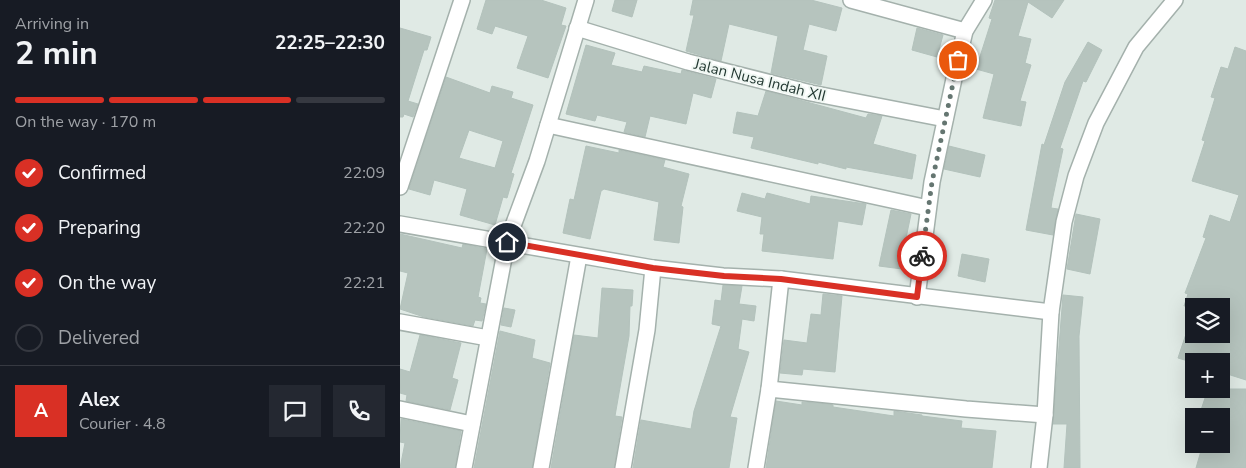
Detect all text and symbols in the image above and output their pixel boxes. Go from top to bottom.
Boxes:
text: Arriving in [15,13,89,35]
text: 22:25–22:30 [275,30,385,56]
text: 2 min [15,32,98,75]
pin [937,39,979,81]
icon: bag [944,46,972,74]
street label: Jalan Nusa Indah XII [691,54,828,106]
text: On the way · 170 m [15,111,156,133]
icon: check [15,159,43,187]
text: Confirmed [58,160,146,186]
text: 22:09 [343,162,385,184]
icon: check [15,214,43,242]
text: Preparing [58,215,141,241]
text: 22:20 [343,217,385,239]
pin [486,221,528,263]
icon: home [493,228,521,256]
courier [897,231,947,281]
icon: bike [908,242,936,270]
icon: check [15,269,43,297]
text: On the way [58,270,156,296]
text: 22:21 [343,272,385,294]
map controls [1185,298,1230,453]
button: layers [1185,298,1230,343]
text: Delivered [58,325,140,351]
button: + [1185,353,1230,398]
button: chat [269,385,321,437]
button: phone [333,385,385,437]
text: Alex [79,387,120,413]
text: A [34,398,48,424]
button: − [1185,408,1230,453]
text: Courier · 4.8 [79,413,165,435]

